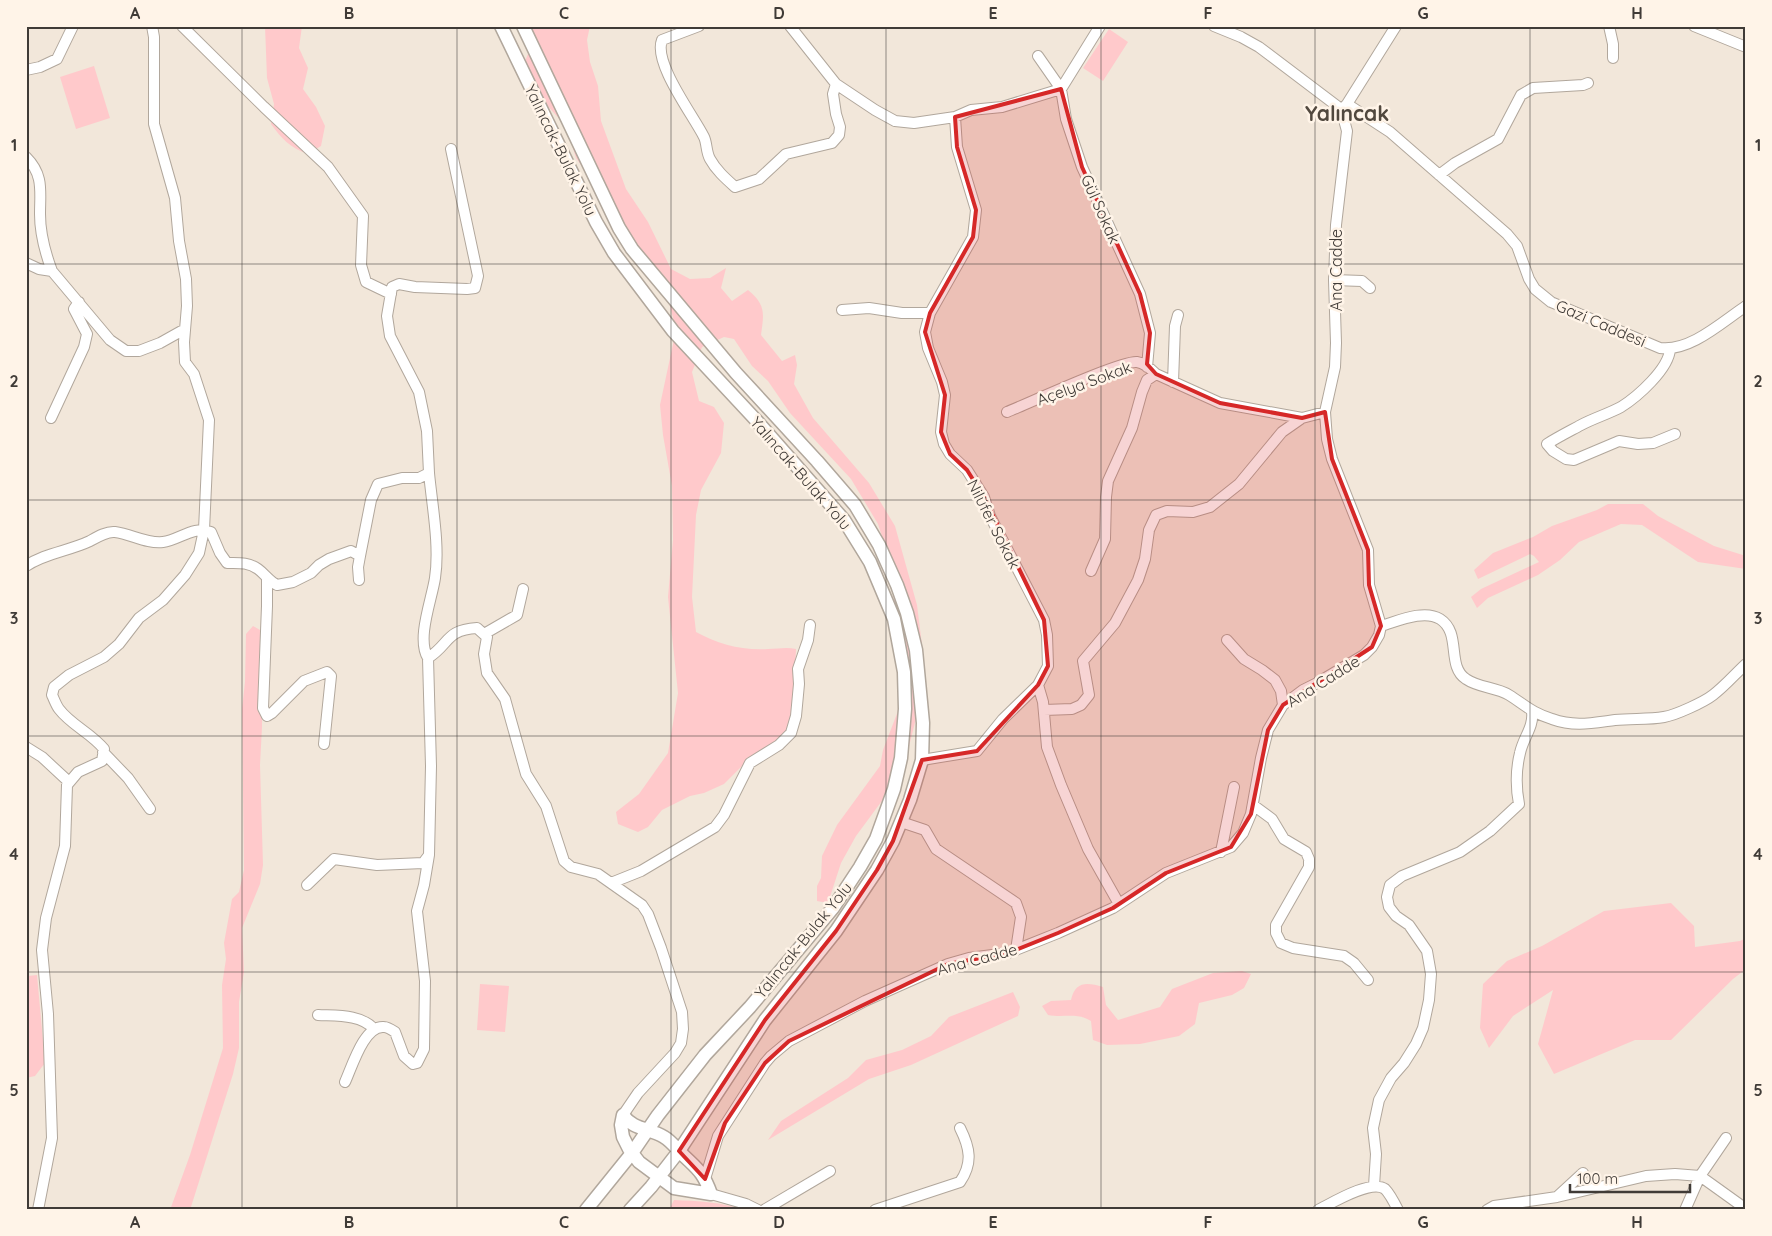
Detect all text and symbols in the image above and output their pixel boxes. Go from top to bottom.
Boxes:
text: A [130,3,141,23]
text: B [344,3,354,23]
text: C [559,3,569,23]
text: D [773,3,785,23]
text: E [988,3,998,23]
text: F [1204,3,1213,23]
text: G [1417,3,1429,23]
text: H [1631,3,1643,23]
street label: Yalıncak-Bulak Yolu [521,81,601,219]
district label: Yalıncak [1305,100,1389,126]
text: 1 [11,135,17,155]
text: 1 [1755,135,1761,155]
street label: Gül Sokak [1077,171,1125,247]
street label: Ana Cadde [1326,229,1346,311]
street label: Gazi Caddesi [1553,295,1649,351]
street label: Açelya Sokak [1034,357,1134,409]
text: 2 [9,371,19,391]
text: 2 [1753,371,1763,391]
street label: Yalıncak-Bulak Yolu [746,412,856,534]
street label: Nilüfer Sokak [963,476,1025,572]
text: 3 [10,608,18,628]
text: 3 [1754,608,1762,628]
street label: Ana Cadde [1283,651,1363,711]
text: 4 [9,844,19,864]
text: 4 [1753,844,1763,864]
street label: Yalıncak-Bulak Yolu [750,878,856,1002]
street label: Ana Cadde [935,939,1019,979]
text: 5 [9,1080,19,1100]
text: 5 [1753,1080,1763,1100]
scale bar [1570,1161,1690,1193]
text: 100 m [1577,1169,1618,1188]
text: A [130,1212,141,1232]
text: B [344,1212,354,1232]
text: C [559,1212,569,1232]
text: D [773,1212,785,1232]
text: E [988,1212,998,1232]
text: F [1204,1212,1213,1232]
text: G [1417,1212,1429,1232]
text: H [1631,1212,1643,1232]

